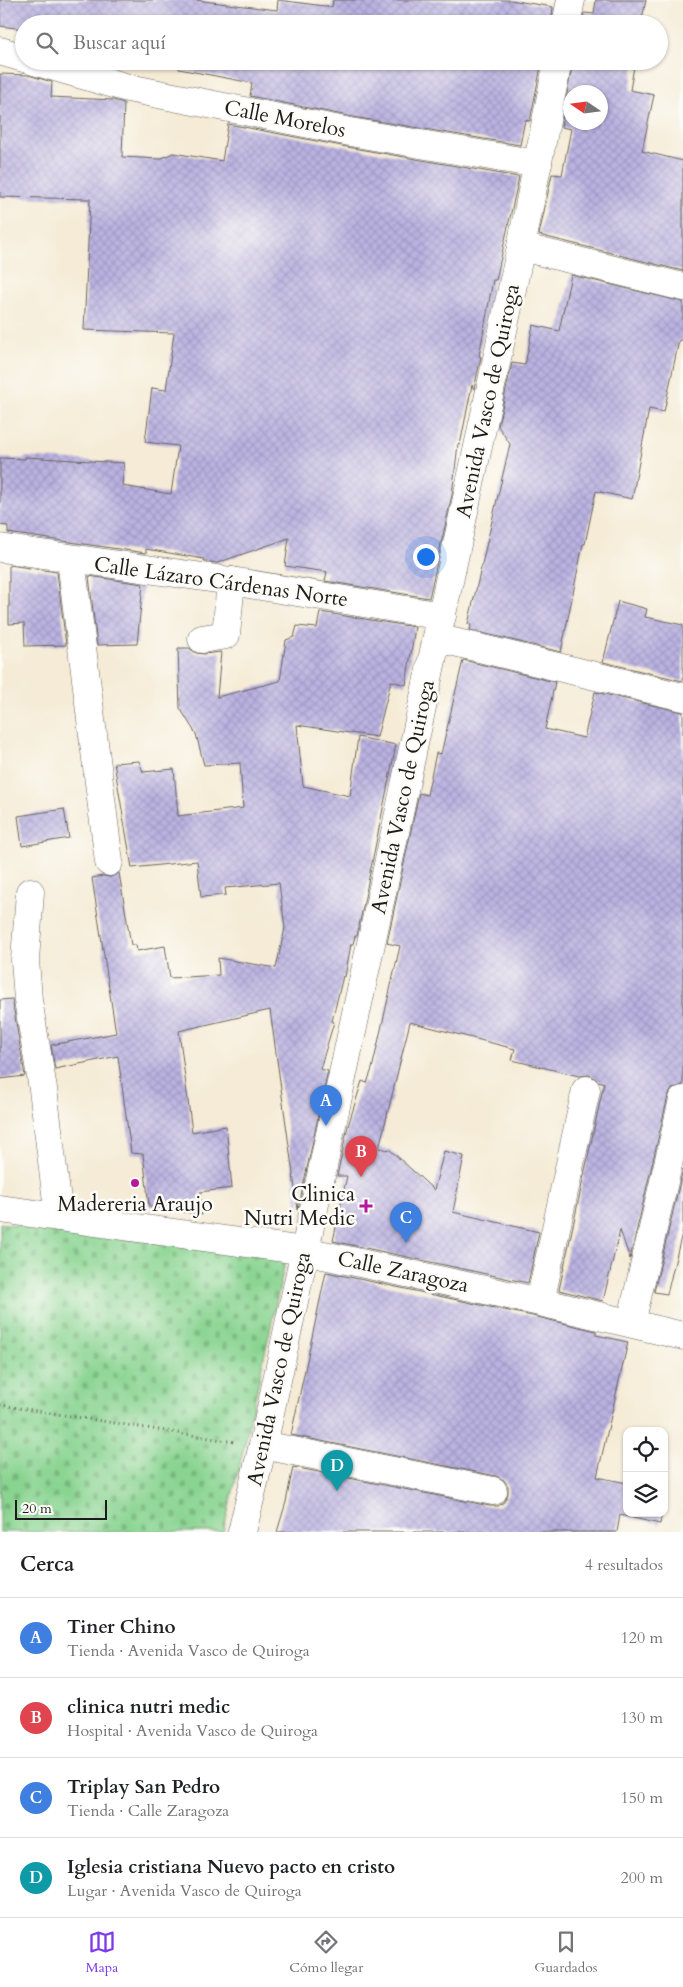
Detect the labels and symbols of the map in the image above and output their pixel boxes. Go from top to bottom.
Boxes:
north arrow [563,85,608,130]
street label: Calle Morelos [222,93,348,145]
street label: Avenida Vasco de Quiroga [449,281,527,521]
your location [413,544,439,570]
street label: Calle Lázaro Cárdenas Norte [92,550,350,614]
street label: Avenida Vasco de Quiroga [364,677,442,917]
pin: A [310,1085,342,1126]
pin: B [345,1136,377,1177]
marker: Madereria Araujo [129,1177,141,1189]
place label: Clinica Nutri Medic [244,1180,355,1233]
place label: Madereria Araujo [57,1190,213,1219]
marker: Clinica Nutri Medic [359,1199,373,1213]
pin: C [390,1202,422,1243]
street label: Calle Zaragoza [335,1244,471,1300]
street label: Avenida Vasco de Quiroga [240,1249,318,1489]
pin: D [321,1450,353,1491]
scale bar [15,1497,108,1520]

